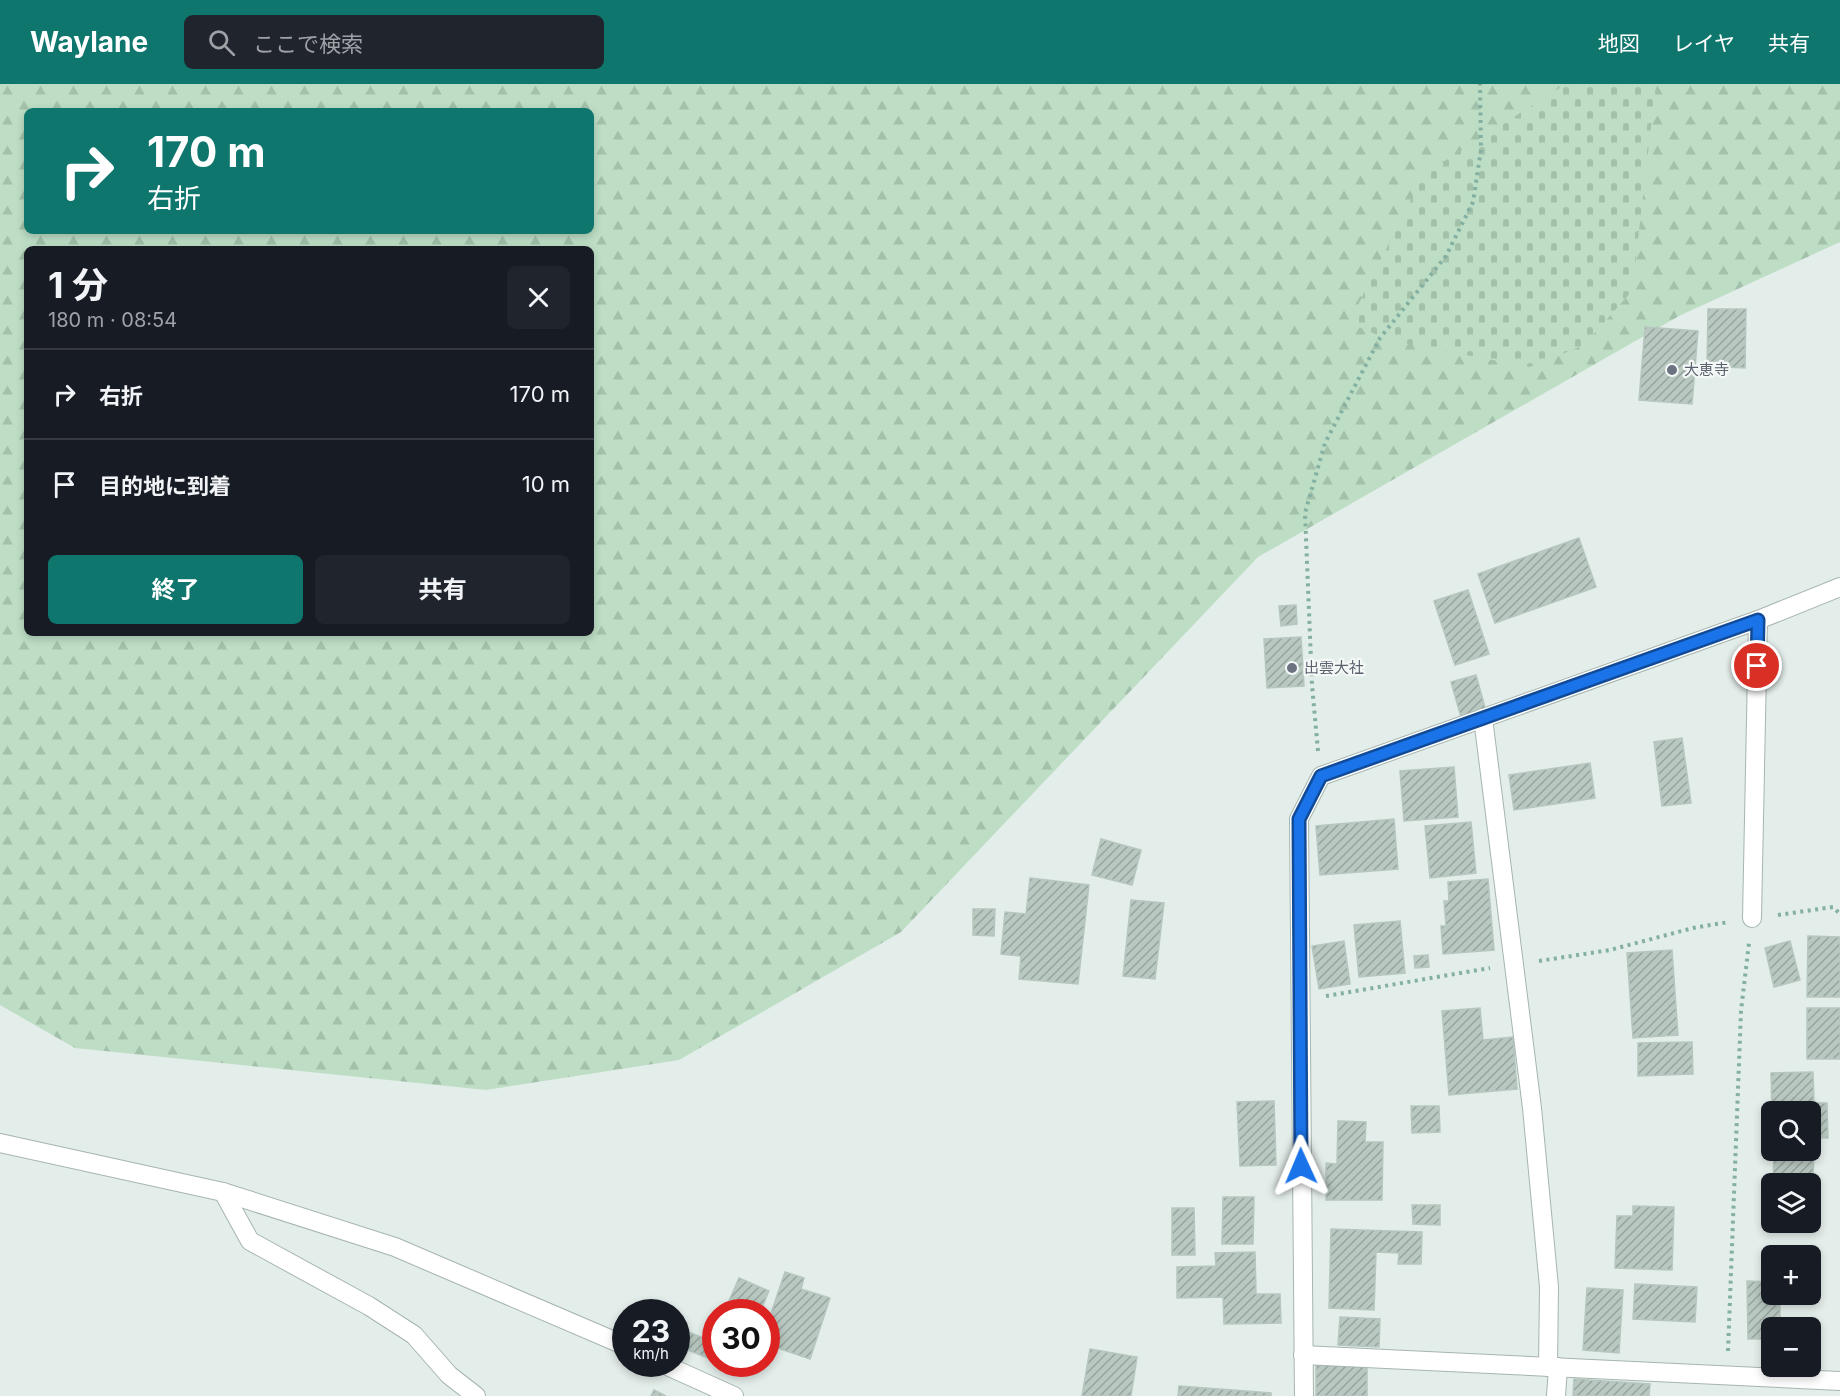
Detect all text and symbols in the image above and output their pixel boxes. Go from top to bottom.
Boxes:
search box [184,15,604,69]
text: Waylane [30,25,148,59]
icon: search [205,26,238,59]
text: ここで検索 [253,31,363,57]
text: 地図 [1598,31,1640,56]
text: レイヤ [1673,31,1735,56]
text: 共有 [1768,31,1810,56]
text: 170 m [147,126,265,177]
icon: right [48,132,126,210]
text: 右折 [147,182,201,215]
text: 1 分 [48,263,108,307]
button: close [507,266,570,329]
text: 180 m · 08:54 [48,308,177,332]
place label: 大恵寺 [1684,360,1729,379]
marker: 大恵寺 [1665,363,1679,377]
icon: right [48,378,81,411]
text: 170 m [510,381,570,407]
text: 右折 [99,383,143,409]
icon: arrive [48,468,81,501]
text: 10 m [522,471,570,497]
text: 目的地に到着 [99,473,231,499]
button: 終了 [48,555,303,624]
button: 共有 [315,555,570,624]
pin [1731,640,1782,691]
icon: arrive [1740,649,1773,682]
place label: 出雲大社 [1304,658,1364,677]
marker: 出雲大社 [1285,661,1299,675]
map controls [1761,1101,1821,1377]
button: search [1761,1101,1821,1161]
position arrow [1269,1134,1333,1198]
button: layers [1761,1173,1821,1233]
button: + [1761,1245,1821,1305]
speed limit sign: 30 [702,1299,780,1377]
text: 23 [632,1313,670,1349]
button: − [1761,1317,1821,1377]
text: km/h [633,1344,669,1363]

